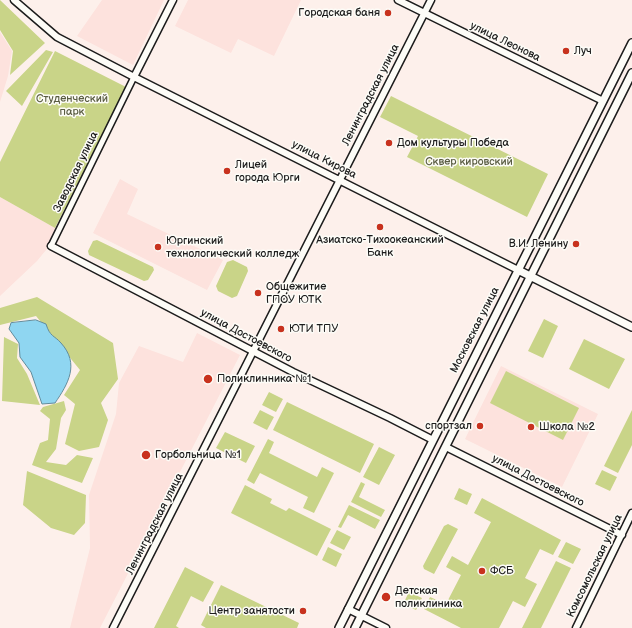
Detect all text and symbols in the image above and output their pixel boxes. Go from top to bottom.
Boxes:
place label: Городская баня [298,6,380,20]
marker: Городская баня [383,8,393,18]
street label: улица Леонова [468,19,542,65]
street label: Ленинградская улица [340,42,402,148]
place label: Луч [574,44,592,58]
marker: Луч [561,46,571,56]
park label: Студенческий парк [36,92,108,118]
street label: Заводская улица [51,130,101,214]
place label: Дом культуры Победа [397,136,509,150]
street label: улица Кирова [289,138,359,182]
marker: Дом культуры Победа [384,138,394,148]
park label: Сквер кировский [425,155,513,169]
place label: Лицей города Юрги [235,158,300,184]
marker: Лицей города Юрги [222,166,232,176]
marker: Азиатско-Тихоокеанский Банк [375,222,385,232]
place label: Азиатско-Тихоокеанский Банк [316,233,444,259]
place label: Юргинский технологический колледж [166,234,299,260]
place label: В.И. Ленину [509,237,568,251]
marker: В.И. Ленину [571,239,581,249]
marker: Юргинский технологический колледж [153,242,163,252]
place label: Общежитие ГПОУ ЮТК [266,280,326,306]
street label: Московская улица [448,285,502,375]
marker: Общежитие ГПОУ ЮТК [253,288,263,298]
street label: улица Достоевского [198,306,294,366]
place label: ЮТИ ТПУ [289,322,338,336]
marker: ЮТИ ТПУ [276,324,286,334]
place label: Поликлинника №1 [217,372,311,386]
marker: Поликлинника №1 [202,373,214,385]
place label: спортзал [425,419,472,433]
place label: Школа №2 [539,420,595,434]
marker: спортзал [475,421,485,431]
marker: Школа №2 [526,422,536,432]
place label: Горбольница №1 [155,448,241,462]
marker: Горбольница №1 [140,449,152,461]
street label: улица Достоевского [490,452,586,510]
street label: Ленинградская улица [124,471,186,577]
street label: Комсомольская улица [564,512,626,620]
place label: ФСБ [490,564,514,578]
marker: ФСБ [477,566,487,576]
place label: Детская поликлиника [395,584,462,610]
marker: Детская поликлиника [380,591,392,603]
place label: Центр занятости [209,604,295,618]
marker: Центр занятости [298,606,308,616]

